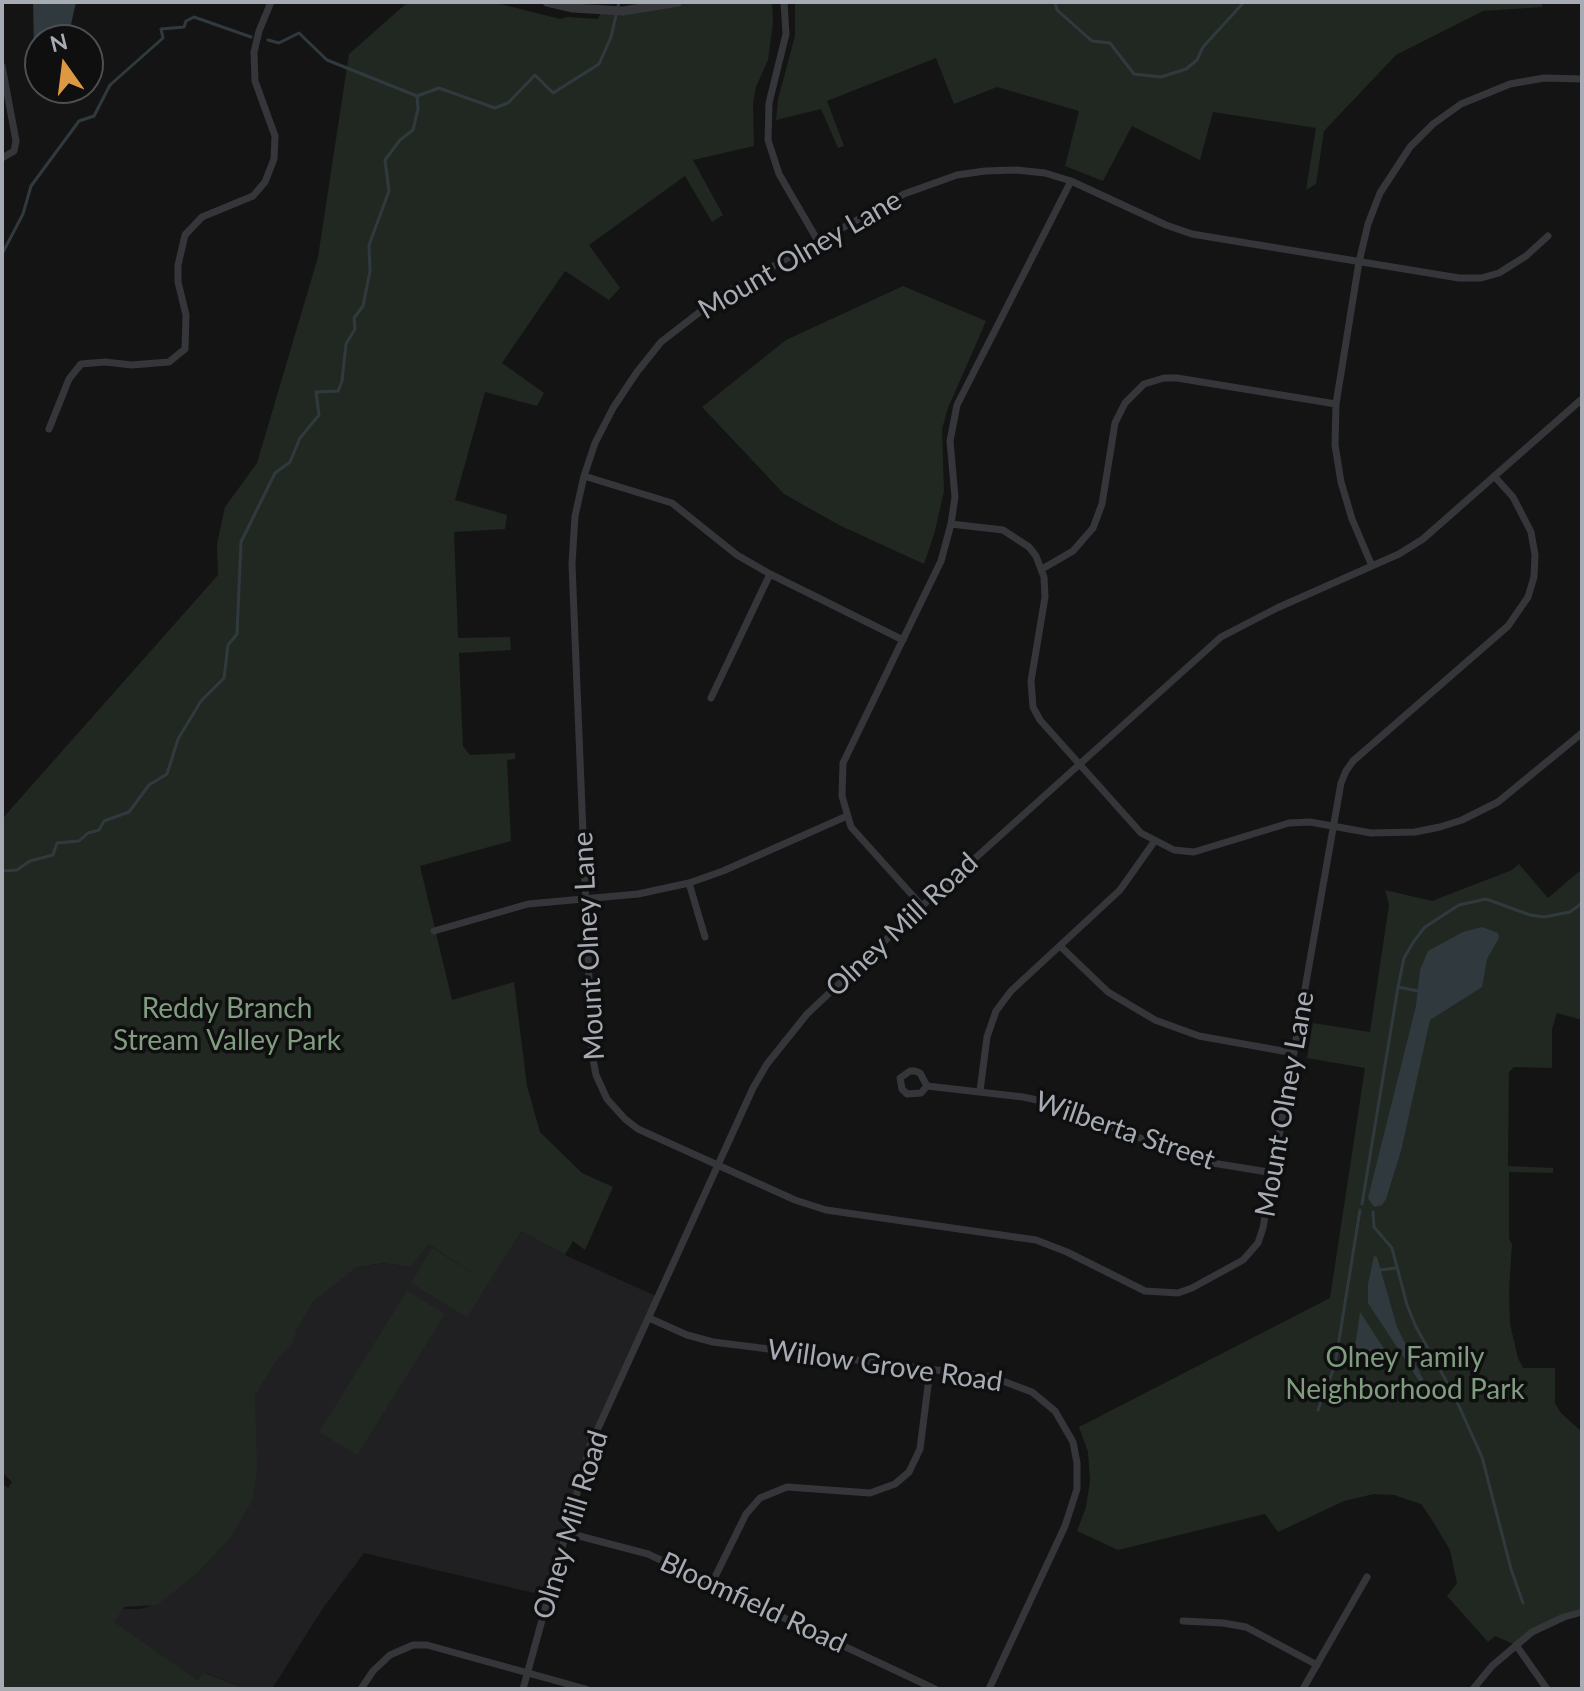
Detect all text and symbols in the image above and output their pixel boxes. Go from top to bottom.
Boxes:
north arrow [24,24,104,104]
text: N [47,27,70,57]
street label: Mount Olney Lane [693,183,907,327]
street label: Mount Olney Lane [566,831,612,1061]
street label: Olney Mill Road [819,846,985,1004]
street label: Mount Olney Lane [1249,988,1321,1220]
park label: Reddy Branch Stream Valley Park [113,992,341,1058]
street label: Wilberta Street [1031,1085,1219,1177]
street label: Willow Grove Road [765,1333,1005,1399]
park label: Olney Family Neighborhood Park [1285,1341,1525,1407]
street label: Olney Mill Road [526,1427,616,1623]
street label: Bloomfield Road [655,1545,851,1661]

